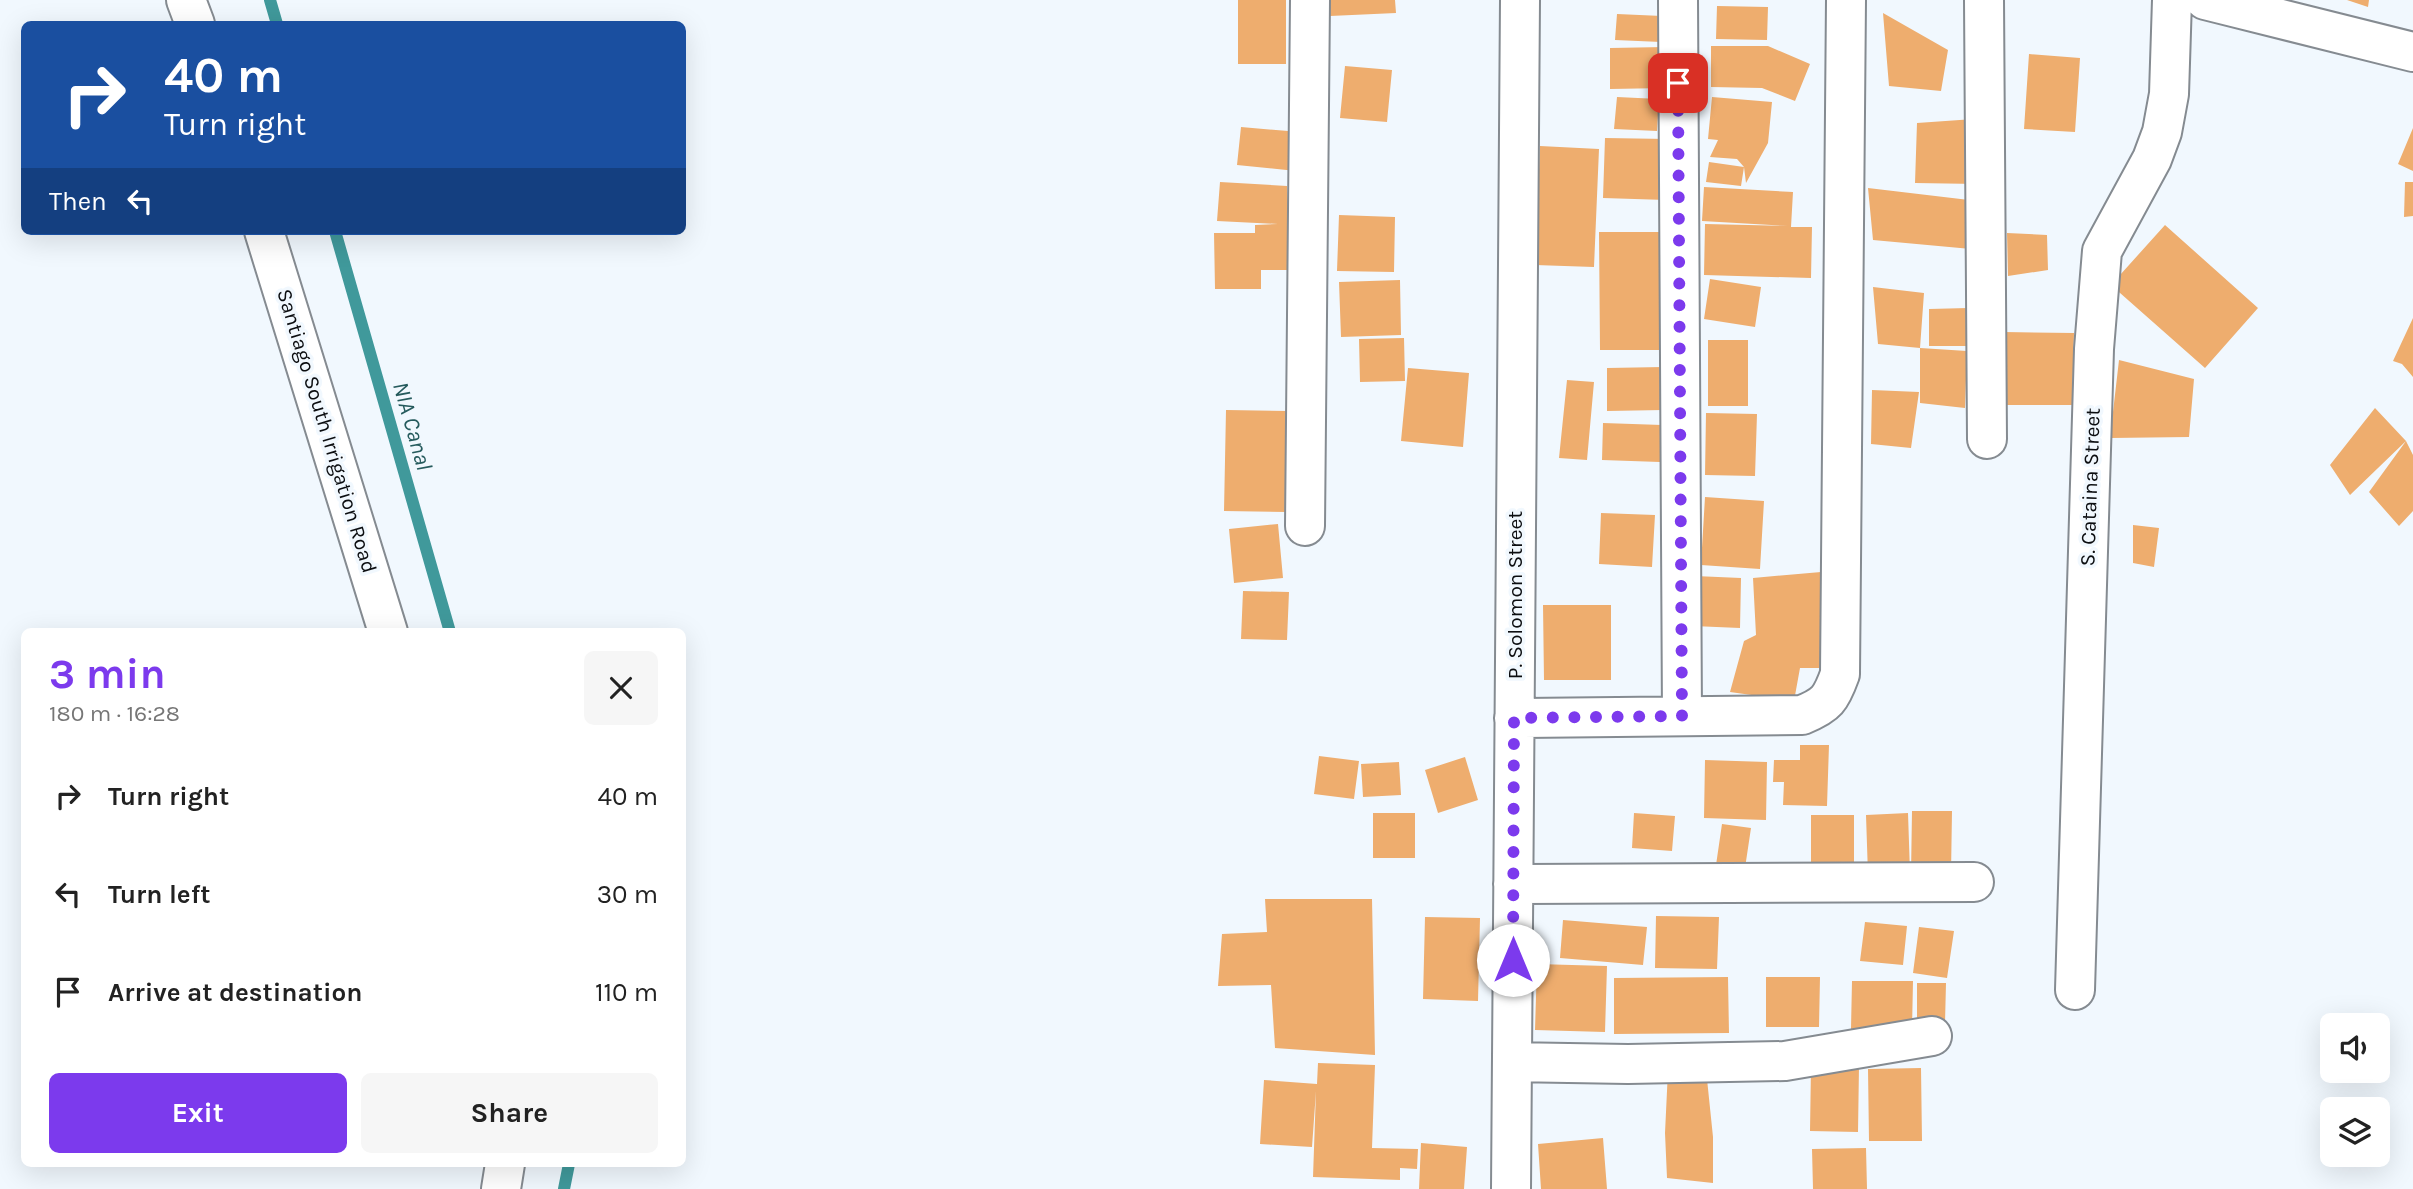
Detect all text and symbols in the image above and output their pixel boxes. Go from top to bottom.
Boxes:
text: 40 m [164,47,283,104]
icon: right [49,49,140,140]
pin [1648,53,1708,113]
icon: arrive [1659,64,1697,102]
text: Turn right [164,106,306,143]
icon: left [121,182,159,220]
text: Then [49,186,107,217]
street label: Santiago South Irrigation Road [272,286,382,576]
water label: NIA Canal [387,379,438,474]
street label: S. Cataina Street [2075,407,2105,567]
street label: P. Solomon Street [1503,511,1527,679]
text: 3 min [49,649,166,699]
button: close [584,651,658,725]
text: 180 m · 16:28 [49,700,180,727]
icon: right [49,777,87,815]
text: Turn right [108,781,229,812]
text: 40 m [598,781,658,812]
icon: left [49,875,87,913]
text: Turn left [108,879,210,910]
text: 30 m [597,879,658,910]
position arrow [1476,923,1550,997]
icon: arrive [49,973,87,1011]
text: Arrive at destination [108,977,362,1008]
text: 110 m [595,977,658,1008]
map controls [2320,1013,2390,1167]
button: sound [2320,1013,2390,1083]
button: Exit [49,1073,347,1153]
button: Share [361,1073,658,1153]
button: layers [2320,1097,2390,1167]

